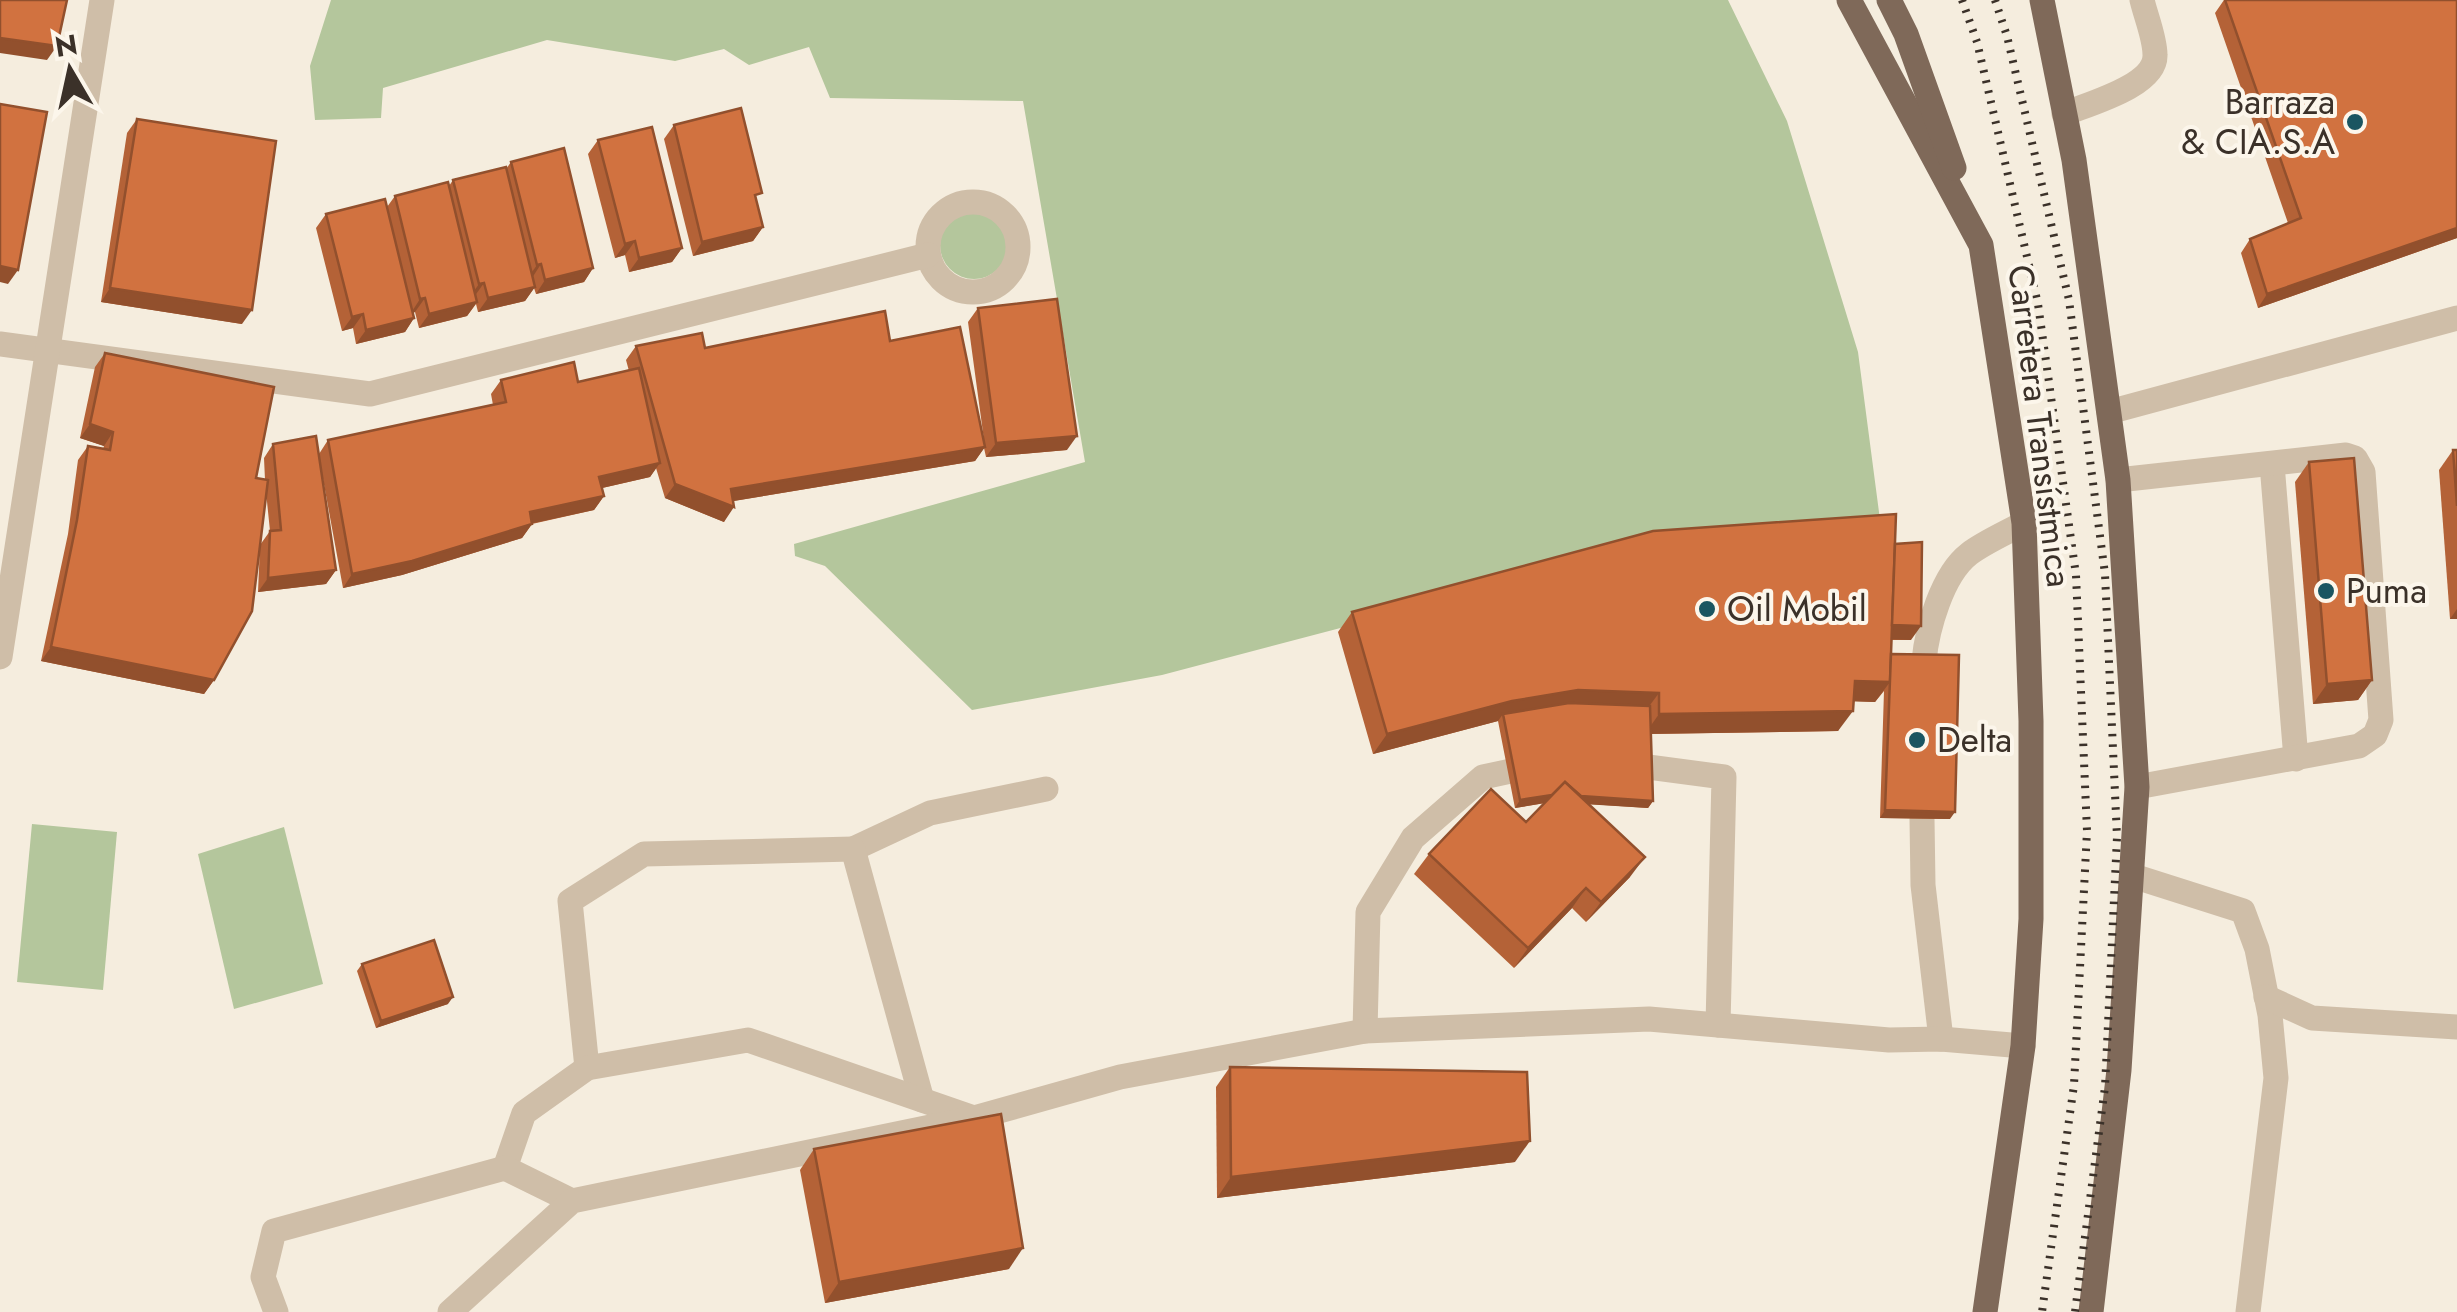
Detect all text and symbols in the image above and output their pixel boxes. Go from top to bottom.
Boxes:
north arrow [20,20,120,120]
text: N [52,24,80,68]
place label: Barraza & CIA.S.A [2181,77,2335,167]
marker: Barraza & CIA.S.A [2344,111,2366,133]
street label: Carretera Transístmica [1995,262,2085,590]
place label: Puma [2346,566,2427,616]
marker: Puma [2315,580,2337,602]
place label: Oil Mobil [1727,584,1867,634]
marker: Oil Mobil [1696,598,1718,620]
place label: Delta [1937,715,2012,765]
marker: Delta [1906,729,1928,751]

